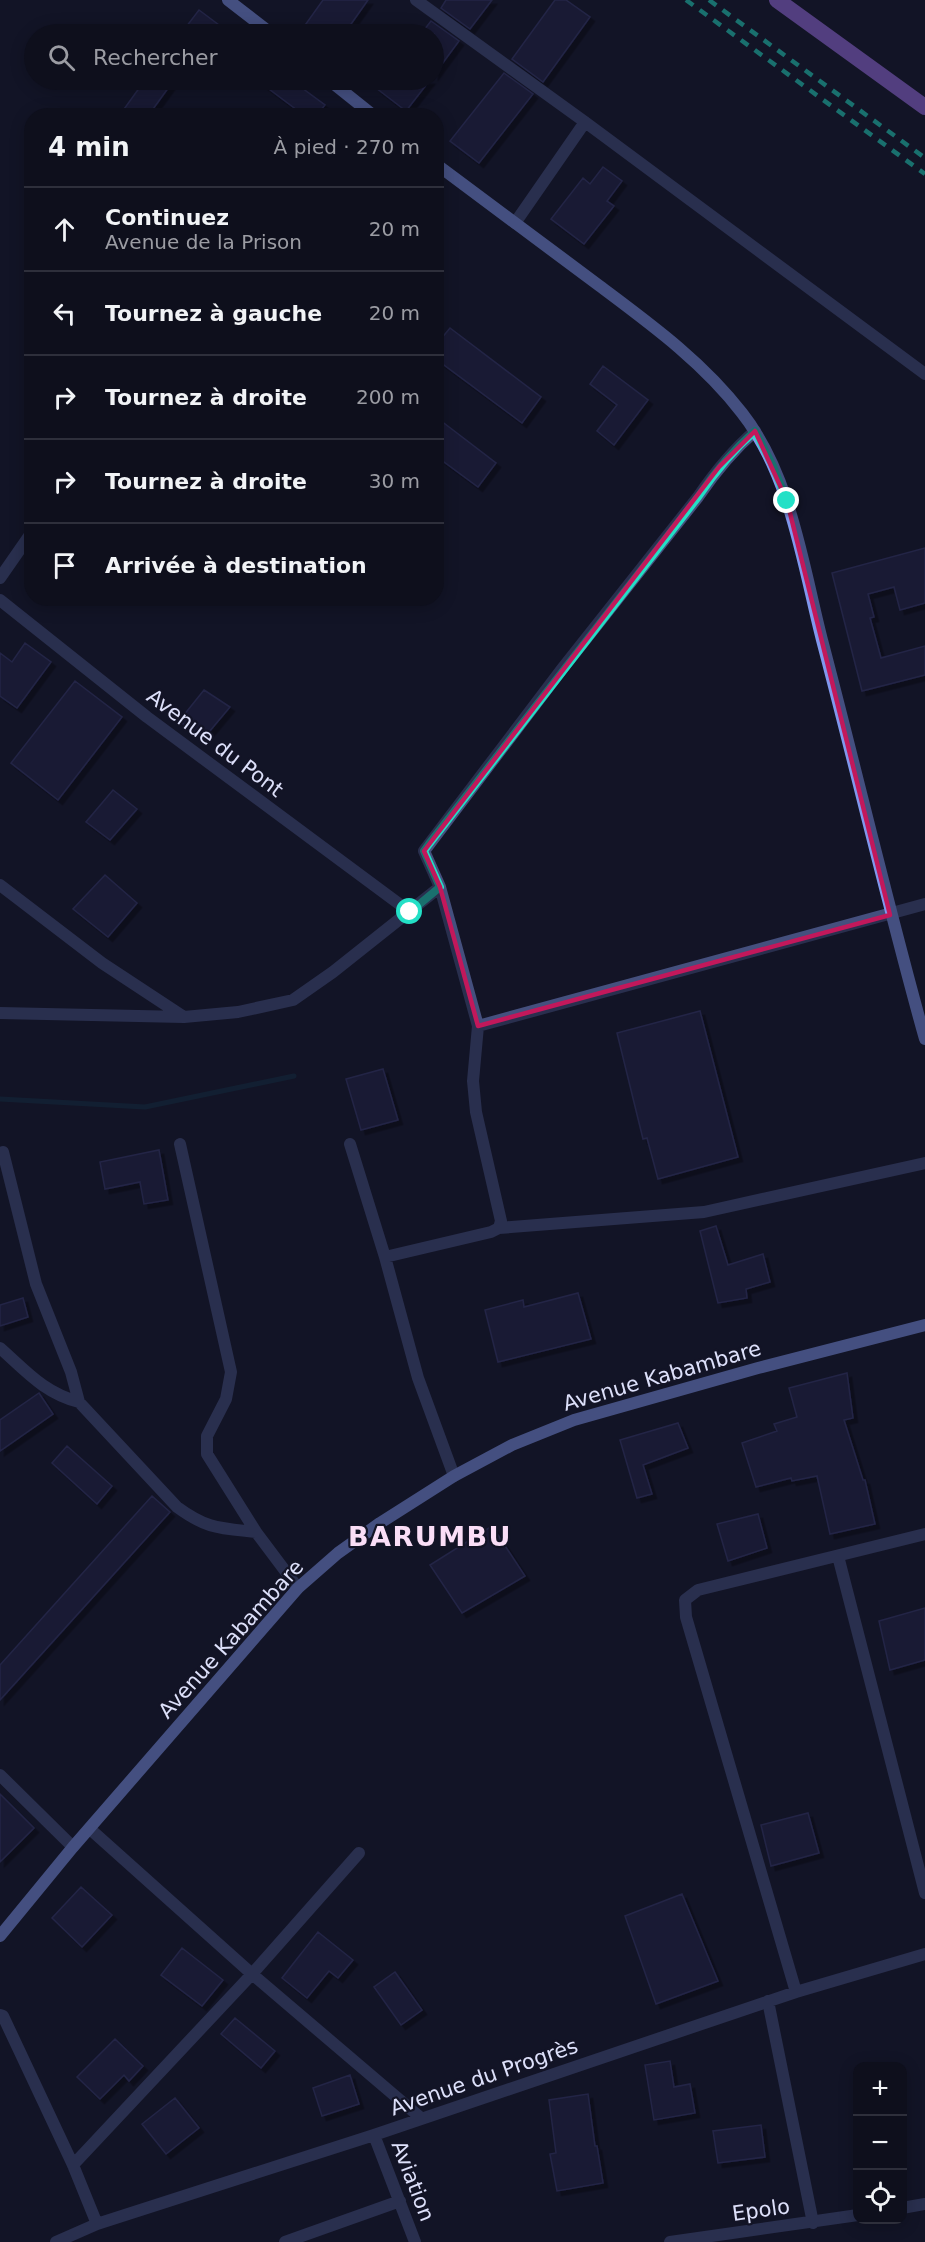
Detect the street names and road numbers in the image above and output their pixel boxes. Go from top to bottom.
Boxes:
street label: Avenue du Pont [142,684,288,802]
street label: Avenue Kabambare [560,1336,764,1416]
street label: Avenue Kabambare [154,1555,308,1723]
street label: Avenue du Progrès [387,2034,581,2120]
street label: Aviation [387,2137,439,2225]
street label: Epolo [731,2194,791,2226]

